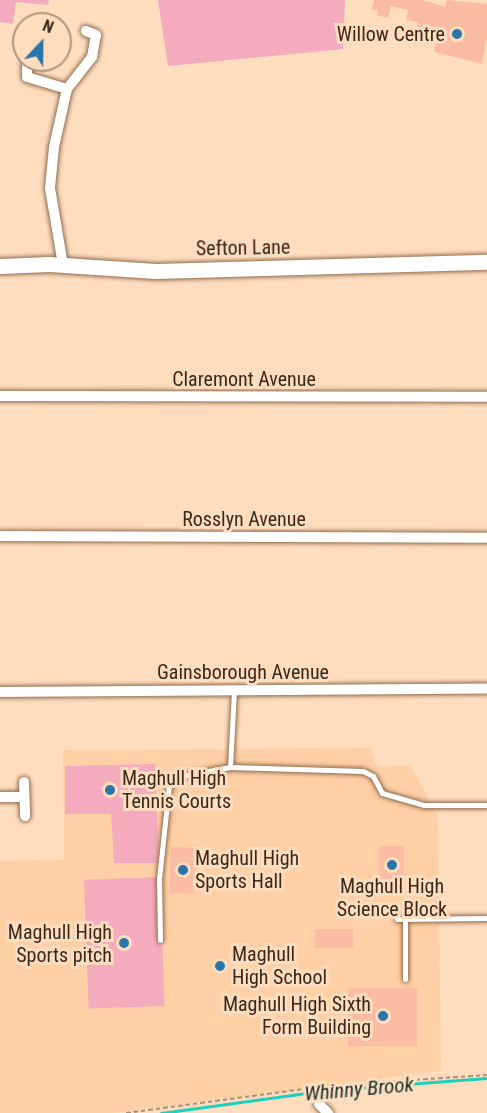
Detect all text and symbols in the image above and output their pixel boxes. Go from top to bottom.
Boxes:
north arrow [12,12,72,72]
text: N [40,16,56,37]
place label: Willow Centre [337,22,445,46]
marker: Willow Centre [450,27,464,41]
street label: Sefton Lane [196,235,290,261]
street label: Claremont Avenue [172,367,316,391]
street label: Rosslyn Avenue [182,507,306,531]
street label: Gainsborough Avenue [157,660,329,684]
place label: Maghull High Tennis Courts [122,766,231,813]
marker: Maghull High Tennis Courts [103,783,117,797]
place label: Maghull High Sports Hall [195,846,299,893]
marker: Maghull High Science Block [385,858,399,872]
marker: Maghull High Sports Hall [176,863,190,877]
place label: Maghull High Science Block [337,874,447,921]
place label: Maghull High Sports pitch [8,920,112,967]
marker: Maghull High Sports pitch [117,936,131,950]
place label: Maghull High School [232,942,327,989]
marker: Maghull High School [213,959,227,973]
place label: Maghull High Sixth Form Building [223,993,371,1040]
marker: Maghull High Sixth Form Building [376,1009,390,1023]
water label: Whinny Brook [303,1072,415,1106]

